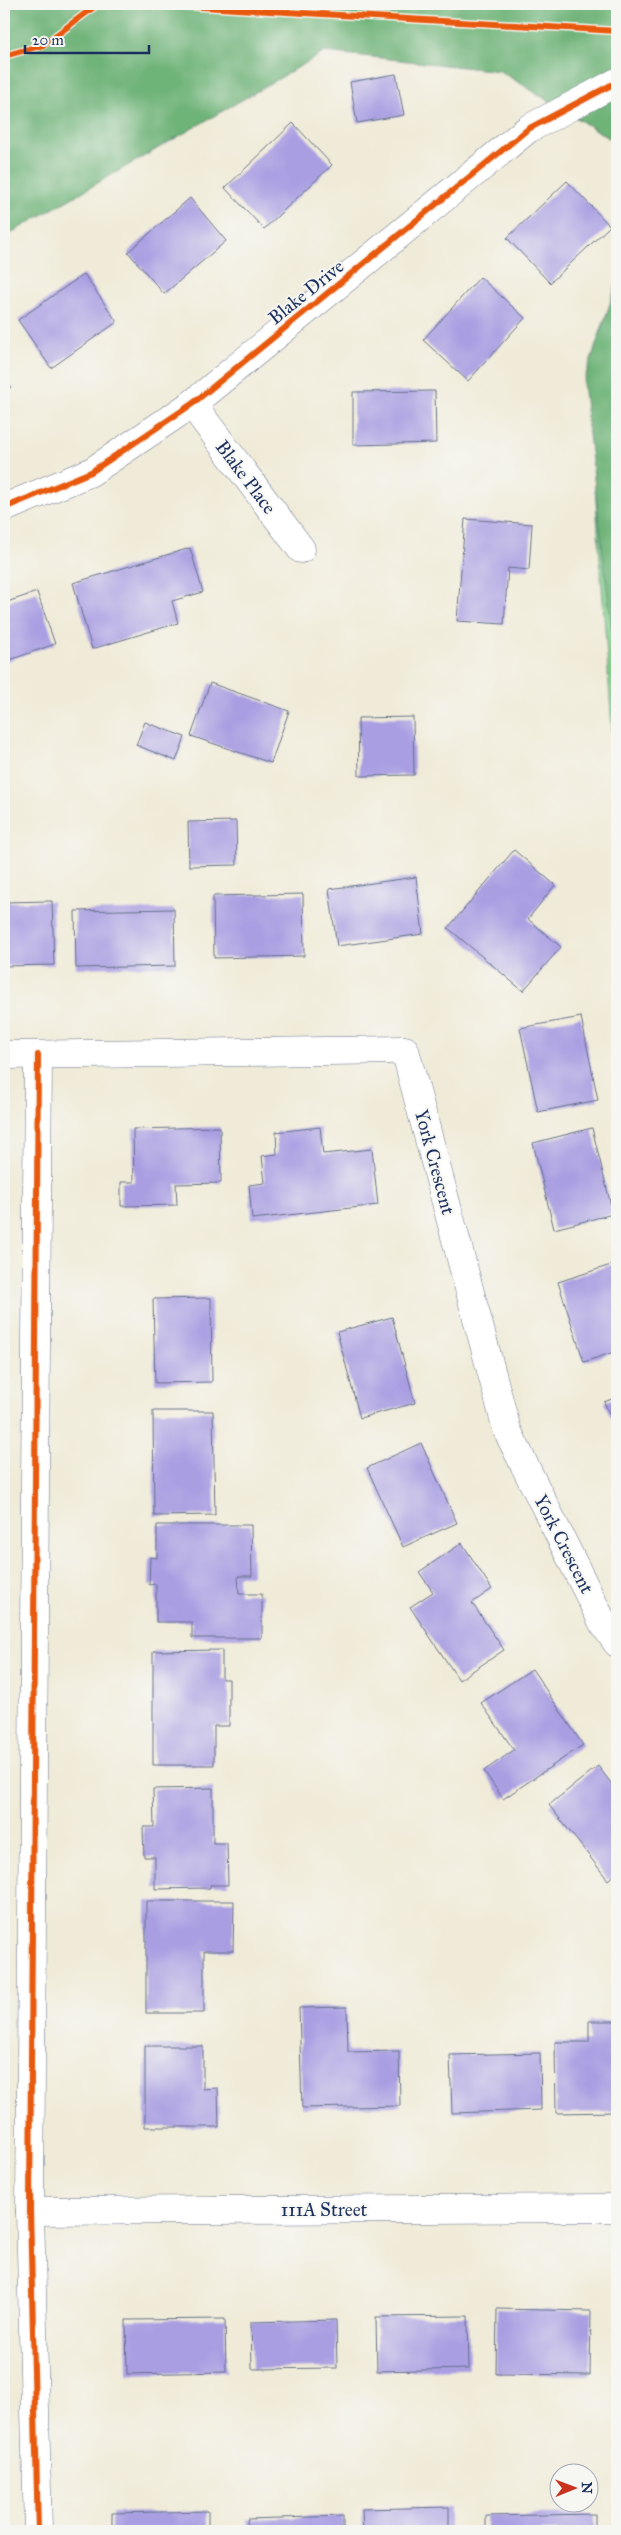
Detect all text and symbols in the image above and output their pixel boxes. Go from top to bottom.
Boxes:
scale bar [25,22,149,54]
text: 20 m [32,31,64,49]
street label: Blake Drive [264,255,348,329]
street label: Blake Place [211,436,281,518]
street label: York Crescent [410,1107,460,1217]
street label: York Crescent [529,1491,599,1598]
street label: 111A Street [281,2198,368,2221]
north arrow [548,2462,598,2512]
text: N [578,2482,595,2494]

